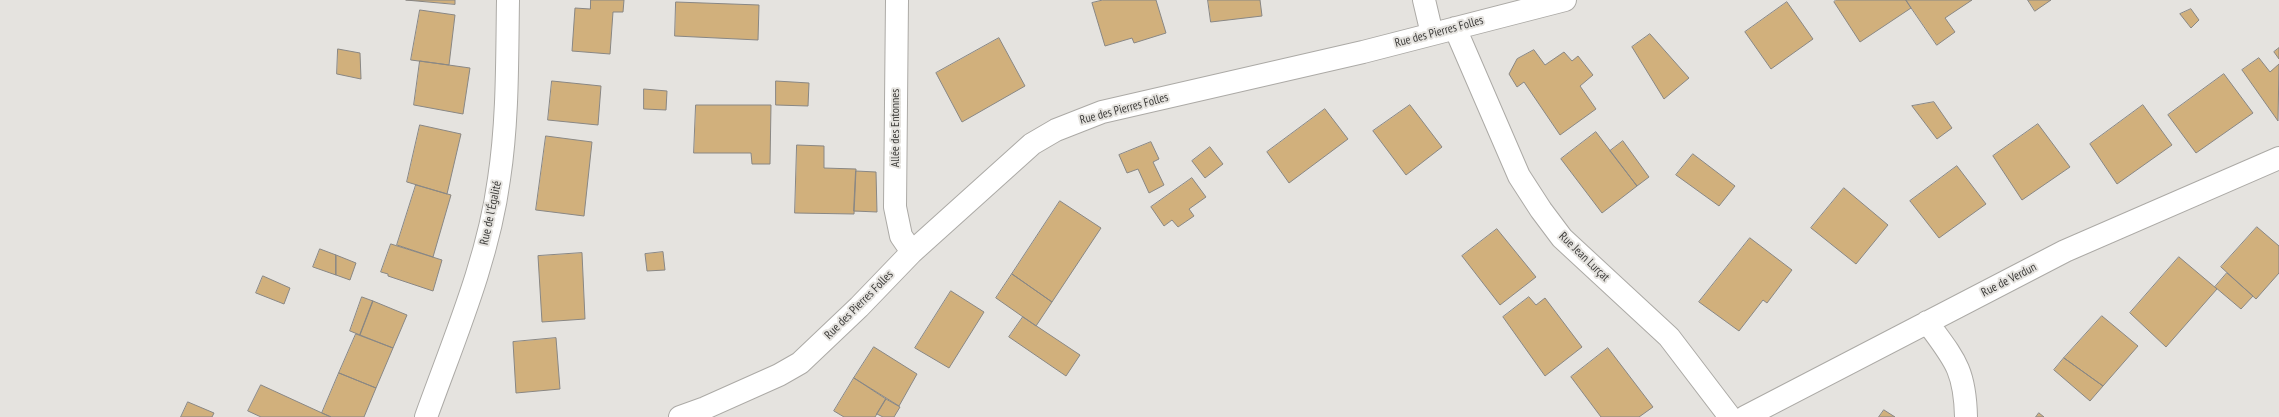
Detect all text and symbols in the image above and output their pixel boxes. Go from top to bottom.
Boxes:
street label: Rue des Pierres Folles [1393,13,1485,51]
street label: Allée des Entonnes [889,89,903,167]
street label: Rue des Pierres Folles [1078,90,1170,128]
street label: Rue de l'Égalité [477,180,505,246]
street label: Rue Jean Lurçat [1556,229,1612,285]
street label: Rue de Verdun [1979,260,2039,300]
street label: Rue des Pierres Folles [822,268,896,342]

